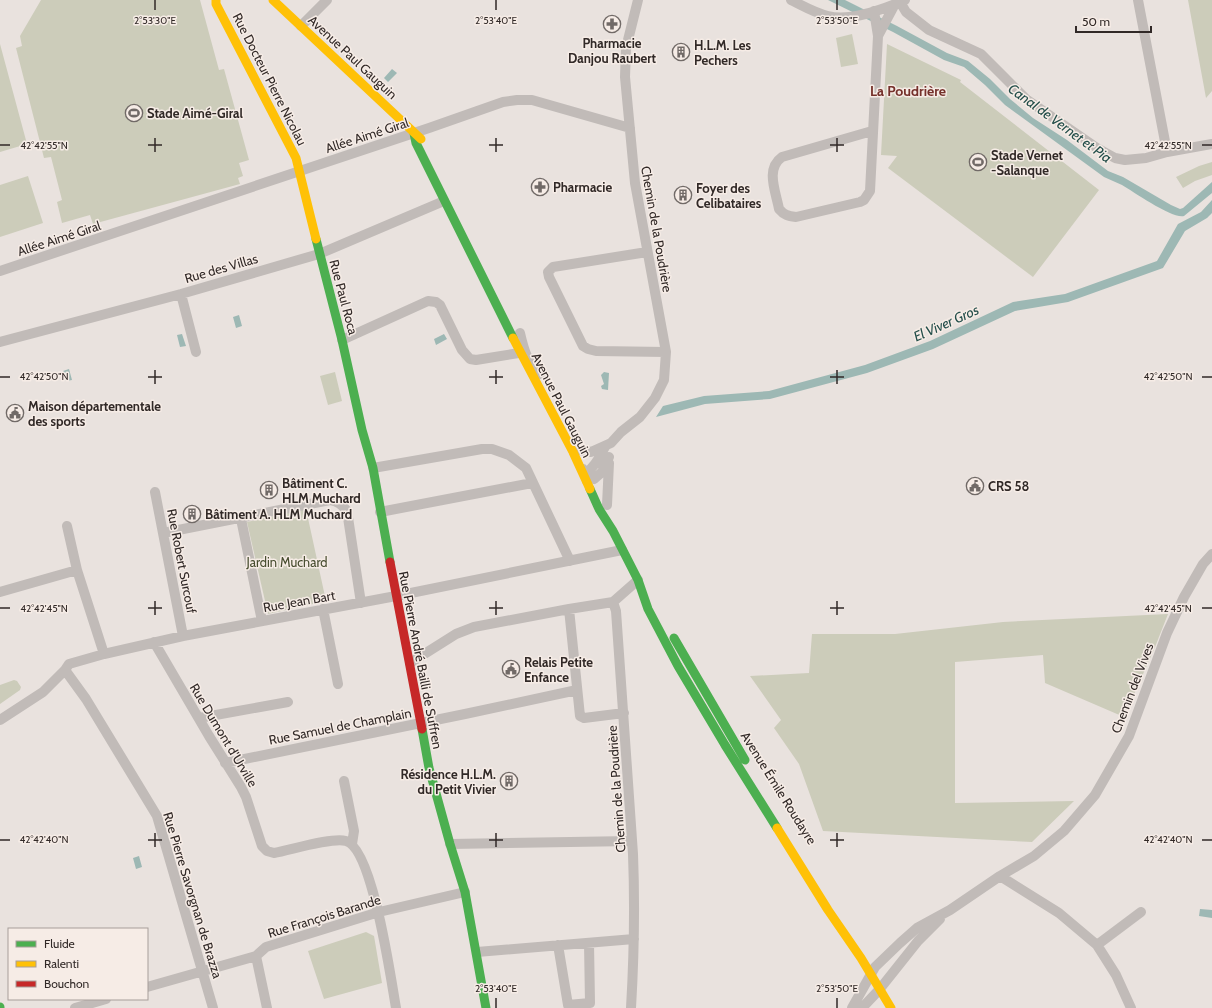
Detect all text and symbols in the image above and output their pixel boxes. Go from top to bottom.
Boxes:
scale bar [1076,8,1151,34]
street label: Rue Docteur Pierre Nicolau [230,10,310,148]
street label: Avenue Paul Gauguin [305,12,401,102]
text: 2°53'30"E [134,14,176,27]
text: 2°53'40"E [475,14,517,27]
pharmacy icon: Pharmacie Danjou Raubert [602,14,622,34]
text: 2°53'50"E [816,14,858,27]
text: 50 m [1082,14,1110,29]
place label: Pharmacie Danjou Raubert [568,35,657,66]
place label: H.L.M. Les Pechers [694,37,752,68]
building icon: H.L.M. Les Pechers [671,42,691,62]
water label: Canal de Vernet et Pia [1005,79,1115,167]
district label: La Poudrière [870,82,946,100]
sports icon: Stade Aimé-Giral [124,103,144,123]
place label: Stade Aimé-Giral [147,105,243,121]
street label: Allée Aimé Giral [323,114,411,156]
text: 42°42'55"N [20,139,68,152]
text: 42°42'55"N [1144,139,1192,152]
place label: Stade Vernet -Salanque [991,147,1064,178]
sports icon: Stade Vernet -Salanque [968,152,988,172]
street label: Chemin de la Poudrière [638,165,676,294]
pharmacy icon: Pharmacie [530,177,550,197]
place label: Pharmacie [553,179,612,195]
place label: Foyer des Celibataires [696,180,762,211]
building icon: Foyer des Celibataires [673,185,693,205]
street label: Allée Aimé Giral [15,217,103,259]
street label: Rue des Villas [183,250,260,286]
street label: Rue Paul Roca [326,258,362,337]
water label: El Viver Gros [911,300,982,345]
street label: Avenue Paul Gauguin [529,350,595,460]
text: 42°42'50"N [19,370,69,383]
text: 42°42'50"N [1143,370,1193,383]
place label: Maison départementale des sports [28,398,161,429]
public building icon: Maison départementale des sports [5,403,25,423]
place label: Bâtiment C. HLM Muchard [282,475,361,506]
public building icon: CRS 58 [965,476,985,496]
place label: CRS 58 [988,478,1030,494]
building icon: Bâtiment C. HLM Muchard [259,480,279,500]
building icon: Bâtiment A. HLM Muchard [182,504,202,524]
place label: Bâtiment A. HLM Muchard [205,506,352,522]
street label: Rue Robert Surcouf [164,507,200,615]
park label: Jardin Muchard [245,554,328,570]
street label: Rue Pierre André Bailli de Suffren [396,570,446,750]
street label: Rue Jean Bart [262,587,337,615]
text: 42°42'45"N [20,602,68,615]
text: 42°42'45"N [1144,602,1192,615]
street label: Chemin del Vives [1107,640,1157,735]
place label: Relais Petite Enfance [524,654,593,685]
public building icon: Relais Petite Enfance [501,659,521,679]
street label: Rue Dumont d'Urville [187,680,261,790]
street label: Rue Samuel de Champlain [267,704,413,748]
street label: Chemin de la Poudrière [604,724,628,853]
street label: Avenue Émile Roudayre [738,728,821,848]
place label: Résidence H.L.M. du Petit Vivier [401,766,497,797]
building icon: Résidence H.L.M. du Petit Vivier [499,771,519,791]
street label: Rue Pierre Savorgnan de Brazza [160,810,226,981]
text: 42°42'40"N [19,833,69,846]
text: 42°42'40"N [1143,833,1193,846]
street label: Rue François Barande [266,891,383,941]
legend [8,928,148,1000]
text: Fluide [44,936,75,951]
text: Ralenti [44,956,79,971]
text: Bouchon [44,976,90,991]
text: 2°53'40"E [475,982,517,995]
text: 2°53'50"E [816,982,858,995]

